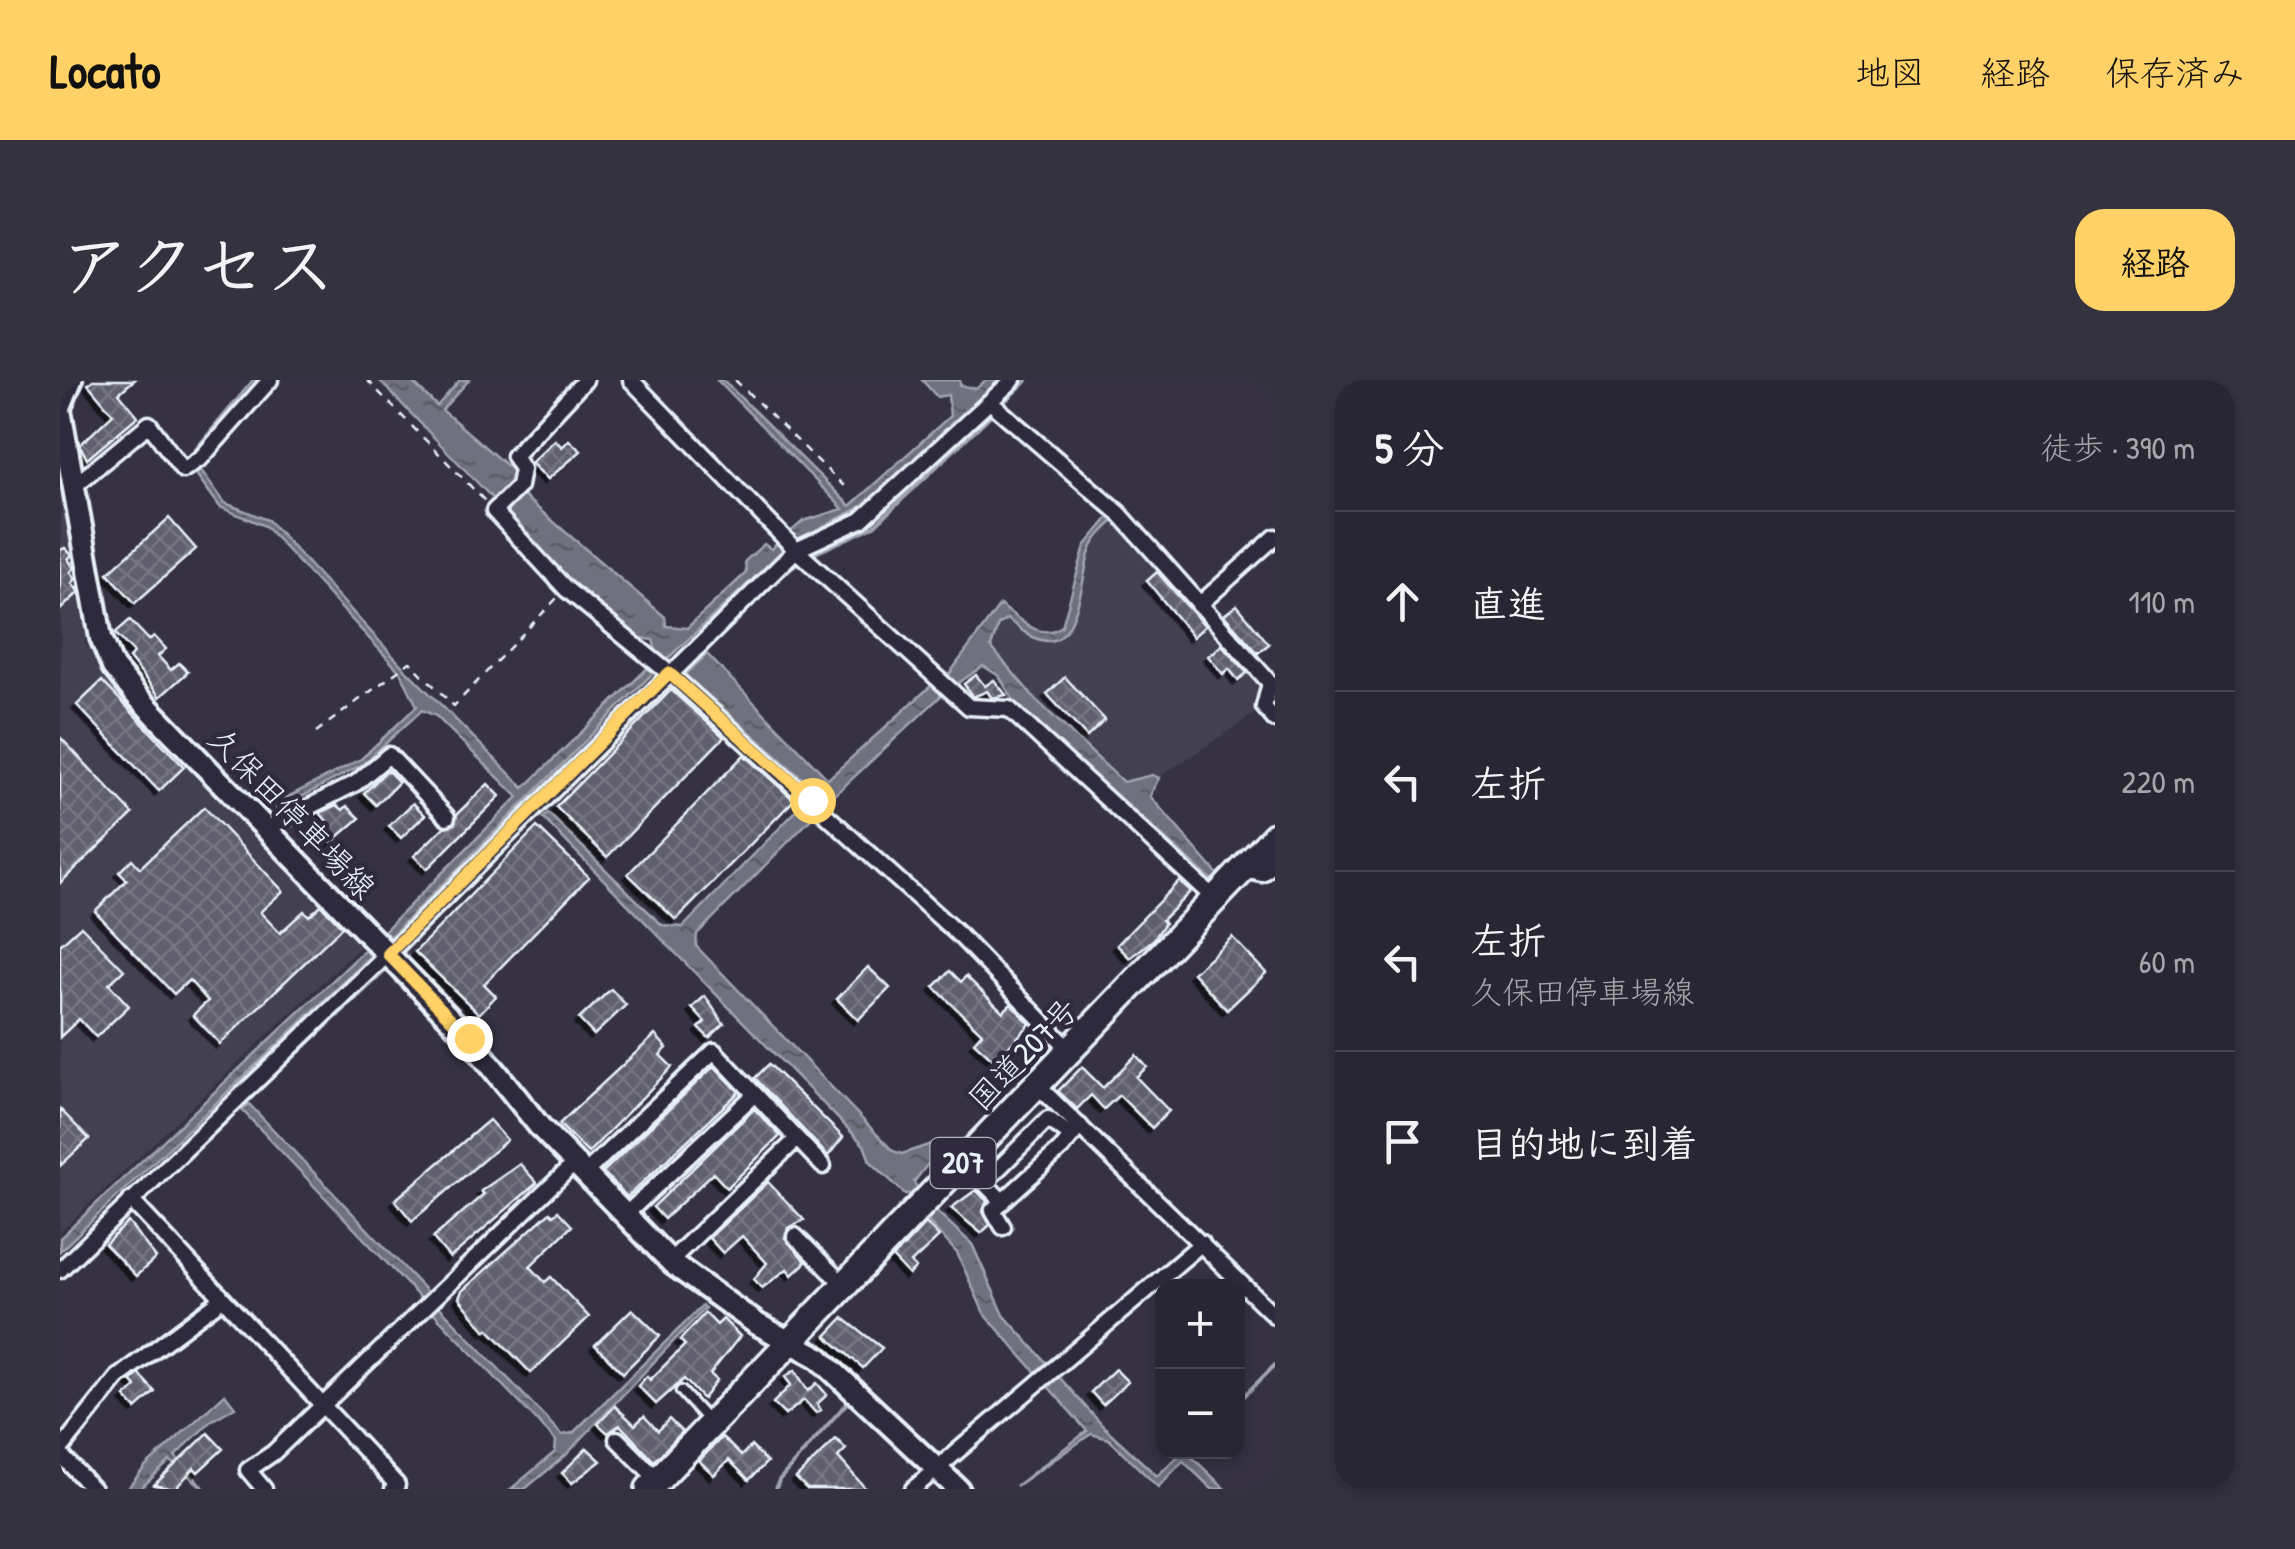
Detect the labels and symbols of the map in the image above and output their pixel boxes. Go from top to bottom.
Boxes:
street label: 久保田停車場線 [199,717,386,908]
route start [790,778,836,824]
street label: 国道207号 [958,988,1087,1119]
route end [447,1016,493,1062]
road number: 207 [930,1138,996,1188]

